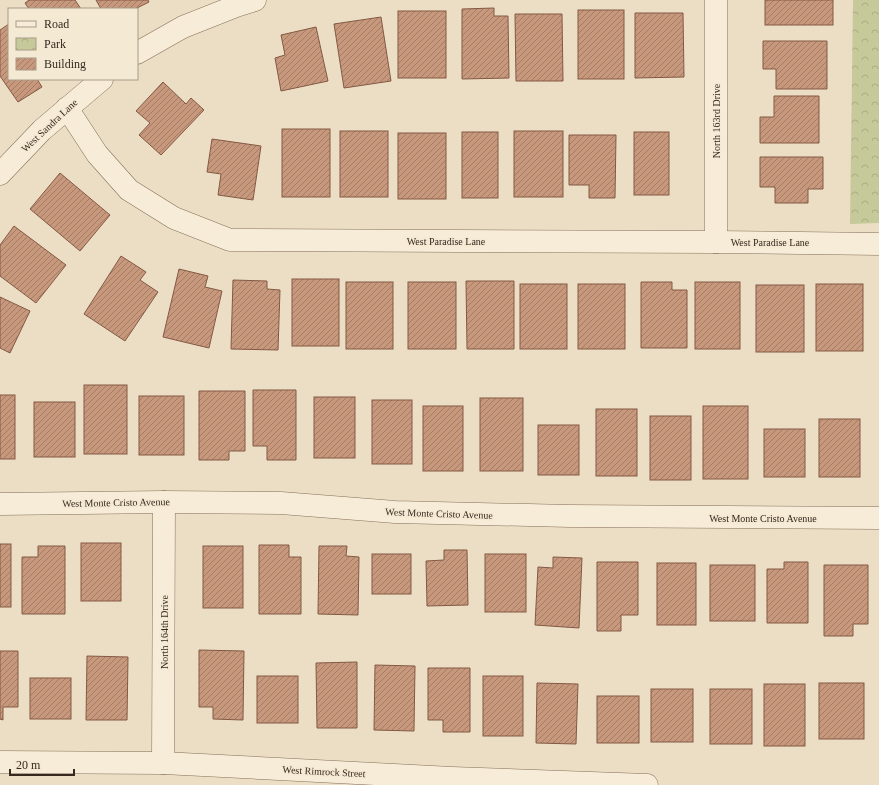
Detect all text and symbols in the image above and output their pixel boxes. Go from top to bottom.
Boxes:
legend [8,8,138,80]
text: Road [44,17,69,31]
text: Park [44,37,66,51]
text: Building [44,57,86,71]
street label: North 163rd Drive [711,83,722,158]
street label: West Sandra Lane [19,96,80,154]
street label: West Paradise Lane [407,236,486,247]
street label: West Paradise Lane [731,237,810,248]
street label: West Monte Cristo Avenue [62,496,170,509]
street label: West Monte Cristo Avenue [385,506,494,521]
street label: West Monte Cristo Avenue [709,513,817,524]
street label: North 164th Drive [159,595,170,669]
scale bar [10,751,74,777]
text: 20 m [16,758,41,772]
street label: West Rimrock Street [282,764,366,779]

